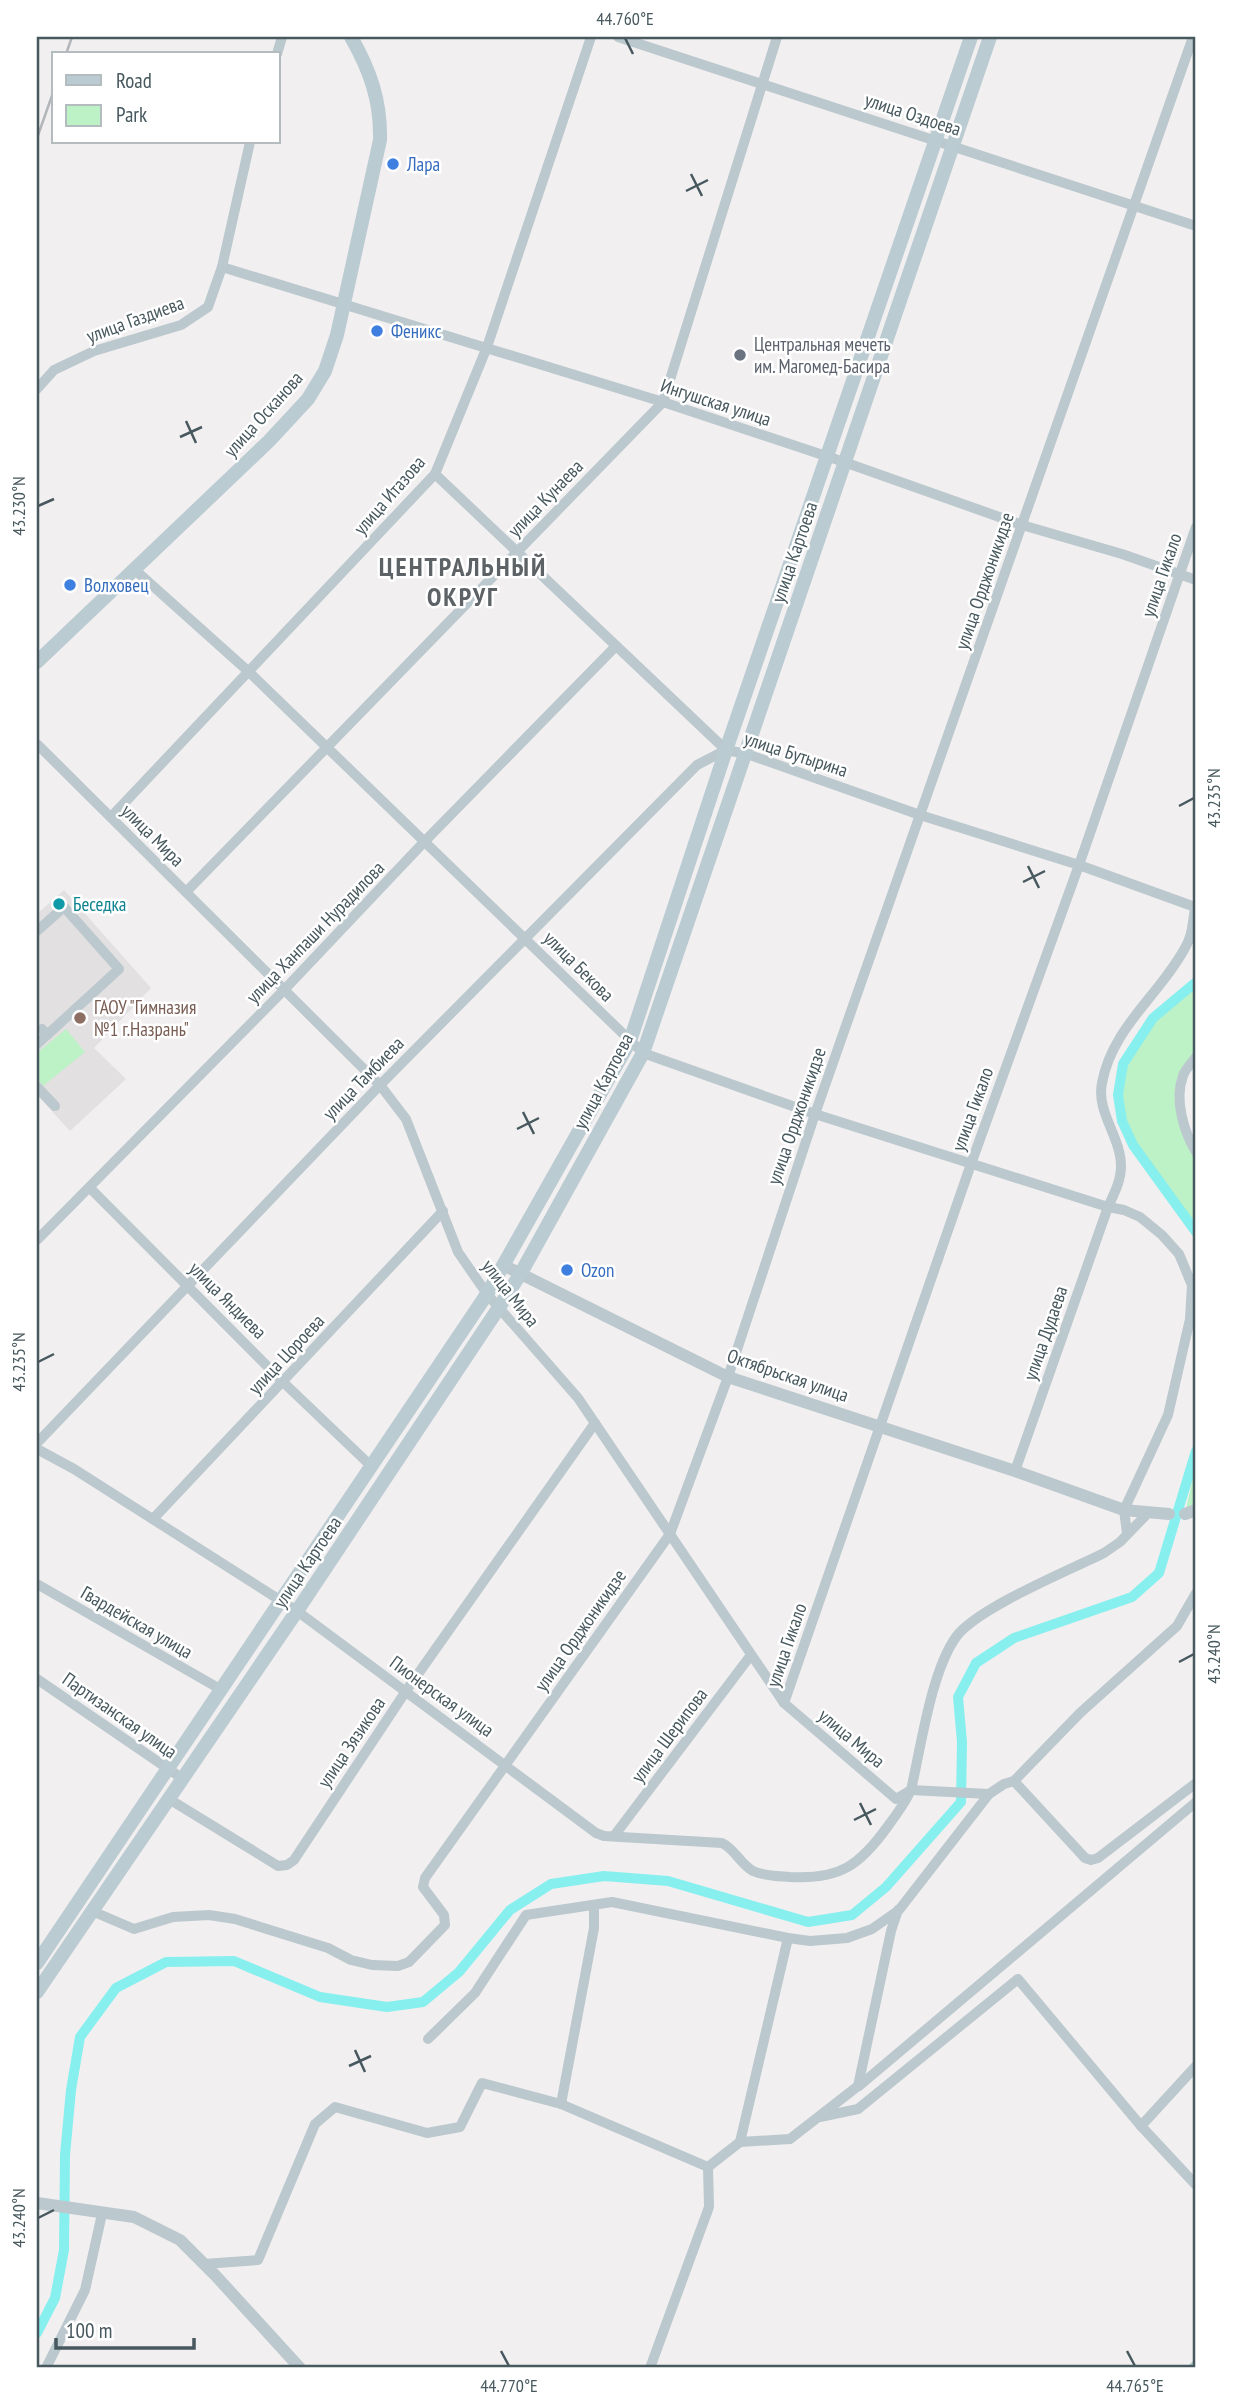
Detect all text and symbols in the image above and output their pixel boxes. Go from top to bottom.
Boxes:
text: 44.760°E [596,7,654,30]
legend [52,52,280,144]
text: Road [116,67,152,94]
street label: улица Оздоева [862,87,964,141]
text: Park [116,101,147,128]
place label: Лара [406,152,440,176]
marker: Лара [385,156,401,172]
street label: улица Газдиева [83,290,187,348]
place label: Феникс [391,319,442,343]
marker: Феникс [369,323,385,339]
place label: Центральная мечеть им. Магомед-Басира [754,332,891,378]
marker: Центральная мечеть им. Магомед-Басира [732,347,748,363]
street label: улица Осканова [218,366,308,462]
street label: Ингушская улица [658,373,774,431]
street label: улица Итазова [348,450,430,540]
street label: улица Кунаева [502,454,588,542]
text: 43.230°N [7,476,30,536]
street label: улица Картоева [766,498,822,606]
street label: улица Орджоникидзе [949,509,1019,653]
street label: улица Гикало [1135,530,1187,620]
district label: ЦЕНТРАЛЬНЫЙ ОКРУГ [379,550,547,613]
place label: Волховец [84,573,149,597]
marker: Волховец [62,577,78,593]
street label: улица Бутырина [741,726,851,782]
text: 43.235°N [1202,768,1225,828]
street label: улица Мира [116,798,190,872]
street label: улица Ханпаши Нурадилова [241,856,389,1008]
place label: Беседка [73,892,126,916]
marker: Беседка [51,896,67,912]
street label: улица Бекова [539,926,619,1006]
place label: ГАОУ "Гимназия №1 г.Назрань" [94,995,196,1041]
marker: ГАОУ "Гимназия №1 г.Назрань" [72,1010,88,1026]
street label: улица Картоева [568,1029,638,1133]
street label: улица Тамбиева [317,1031,409,1125]
street label: улица Орджоникидзе [761,1044,831,1188]
street label: улица Гикало [946,1064,998,1154]
street label: улица Мира [477,1254,545,1332]
street label: улица Яндиева [184,1256,272,1344]
place label: Ozon [581,1258,614,1282]
marker: Ozon [559,1262,575,1278]
street label: улица Дудаева [1018,1283,1072,1383]
street label: улица Цороева [243,1309,329,1399]
text: 43.235°N [7,1332,30,1392]
street label: Октябрьская улица [724,1343,852,1407]
street label: улица Картоева [268,1512,346,1612]
street label: улица Орджоникидзе [529,1564,631,1696]
street label: Гвардейская улица [77,1580,197,1664]
street label: улица Гикало [760,1600,812,1690]
text: 43.240°N [1202,1624,1225,1684]
street label: Пионерская улица [385,1650,499,1742]
street label: Партизанская улица [58,1667,182,1763]
street label: улица Шерипова [626,1683,712,1787]
street label: улица Зязикова [312,1692,390,1792]
street label: улица Мира [814,1703,890,1773]
text: 43.240°N [7,2188,30,2248]
scale bar [56,2307,194,2351]
text: 100 m [66,2317,112,2344]
text: 44.770°E [480,2374,538,2397]
text: 44.765°E [1106,2374,1164,2397]

